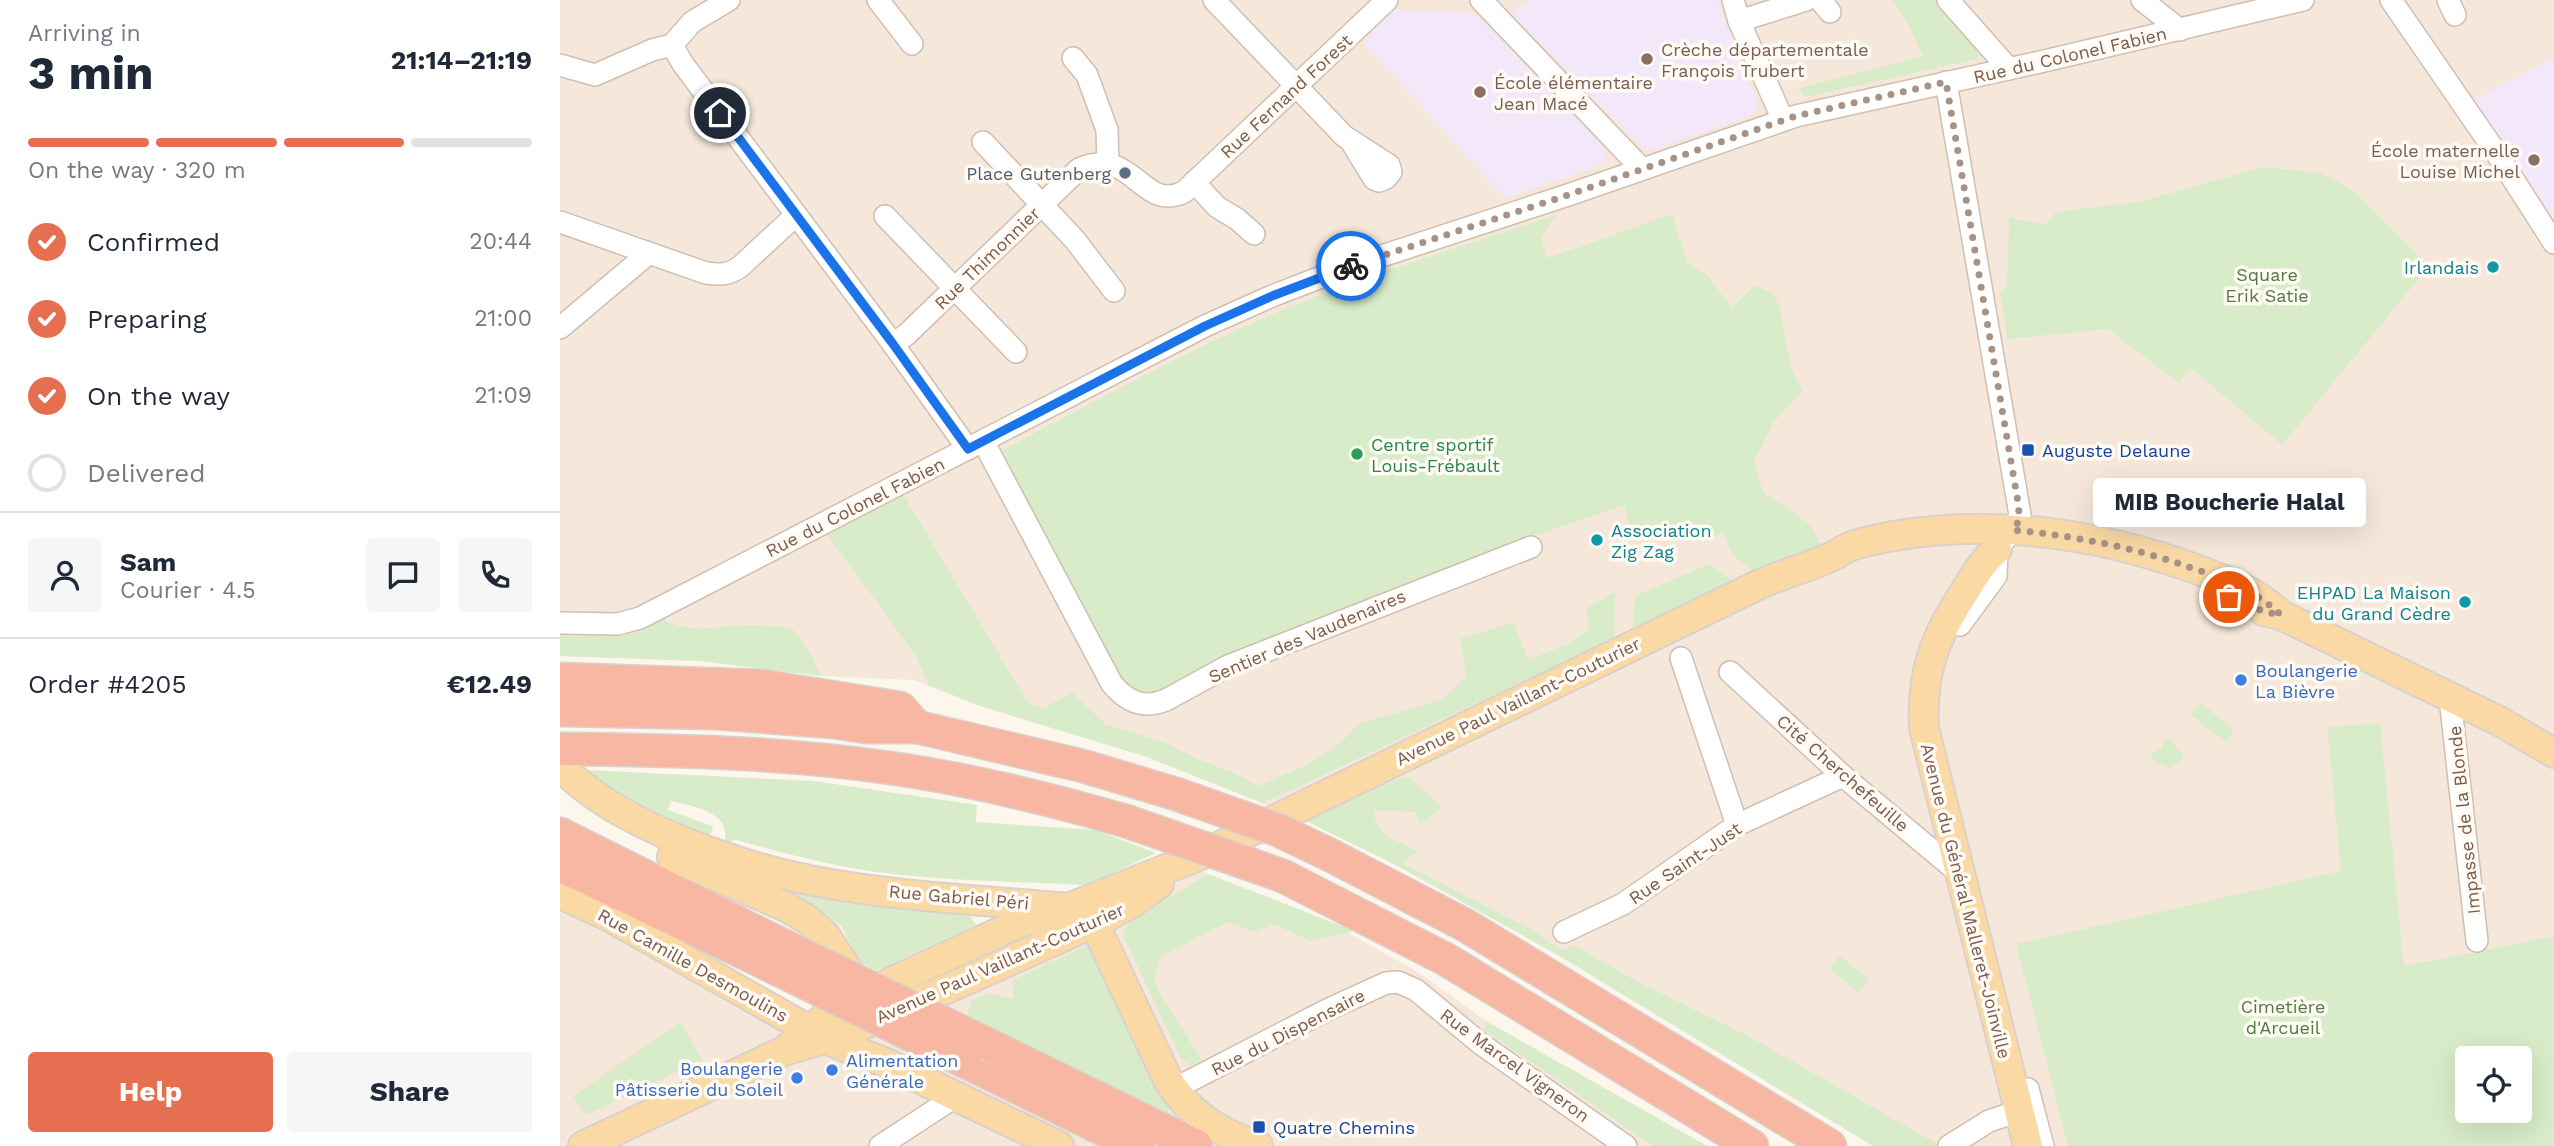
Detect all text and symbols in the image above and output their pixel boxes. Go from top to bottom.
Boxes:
text: Arriving in [28,20,141,47]
street label: Rue du Colonel Fabien [1971,23,2169,87]
street label: Rue Fernand Forest [1216,29,1356,162]
place label: Crèche départementale François Trubert [1661,39,1869,81]
text: 21:14–21:19 [391,45,532,75]
text: 3 min [28,46,154,100]
marker: Crèche départementale François Trubert [1639,51,1655,67]
place label: École élémentaire Jean Macé [1494,72,1653,114]
pin [690,83,750,143]
marker: École élémentaire Jean Macé [1472,84,1488,100]
icon: home [701,94,739,132]
place label: École maternelle Louise Michel [2371,140,2520,182]
marker: École maternelle Louise Michel [2526,152,2542,168]
text: On the way · 320 m [28,157,246,184]
place label: Place Gutenberg [966,163,1111,184]
marker: Place Gutenberg [1117,165,1133,181]
street label: Rue Thimonnier [930,202,1044,314]
icon: check [28,223,66,261]
text: Confirmed [87,227,220,257]
text: 20:44 [469,228,532,255]
courier [1316,231,1386,301]
icon: bike [1332,247,1370,285]
place label: Irlandais [2404,257,2479,278]
marker: Irlandais [2485,259,2501,275]
park label: Square Erik Satie [2225,264,2309,306]
icon: check [28,300,66,338]
text: Preparing [87,304,207,334]
text: 21:00 [474,305,532,332]
icon: check [28,377,66,415]
text: On the way [87,381,230,411]
text: 21:09 [474,382,532,409]
place label: Centre sportif Louis-Frébault [1371,434,1500,476]
place label: Auguste Delaune [2042,440,2191,461]
marker: Auguste Delaune [2020,442,2036,458]
marker: Centre sportif Louis-Frébault [1349,446,1365,462]
street label: Rue du Colonel Fabien [762,453,948,561]
text: Delivered [87,458,206,488]
callout: MIB Boucherie Halal [2092,478,2366,527]
text: MIB Boucherie Halal [2114,489,2345,516]
place label: Association Zig Zag [1611,520,1712,562]
marker: Association Zig Zag [1589,532,1605,548]
button: person [28,538,102,612]
button: chat [366,538,440,612]
button: phone [458,538,532,612]
text: Sam [120,547,176,577]
pin [2199,567,2259,627]
text: Courier · 4.5 [120,577,256,604]
icon: bag [2210,578,2248,616]
place label: EHPAD La Maison du Grand Cèdre [2297,582,2451,624]
street label: Sentier des Vaudenaires [1205,585,1409,687]
marker: EHPAD La Maison du Grand Cèdre [2457,594,2473,610]
street label: Avenue Paul Vaillant-Couturier [1392,632,1644,770]
place label: Boulangerie La Bièvre [2255,660,2358,702]
text: Order #4205 [28,669,187,699]
text: €12.49 [447,669,532,699]
marker: Boulangerie La Bièvre [2233,672,2249,688]
street label: Cité Cherchefeuille [1773,710,1913,836]
street label: Impasse de la Blonde [2444,725,2484,915]
street label: Avenue du Général Malleret-Joinville [1917,741,2015,1061]
street label: Rue Saint-Just [1625,817,1746,908]
street label: Rue Gabriel Péri [888,880,1030,914]
street label: Avenue Paul Vaillant-Couturier [873,899,1127,1027]
street label: Rue Camille Desmoulins [594,904,792,1026]
street label: Rue du Dispensaire [1208,984,1368,1080]
park label: Cimetière d'Arcueil [2241,996,2325,1038]
street label: Rue Marcel Vigneron [1436,1004,1594,1126]
map controls [2455,1046,2532,1123]
button: locate [2455,1046,2532,1123]
place label: Alimentation Générale [846,1050,958,1092]
button: Help [28,1052,273,1132]
button: Share [287,1052,532,1132]
place label: Boulangerie Pâtisserie du Soleil [615,1058,783,1100]
marker: Alimentation Générale [824,1062,840,1078]
marker: Boulangerie Pâtisserie du Soleil [789,1070,805,1086]
place label: Quatre Chemins [1273,1117,1415,1138]
marker: Quatre Chemins [1251,1119,1267,1135]

